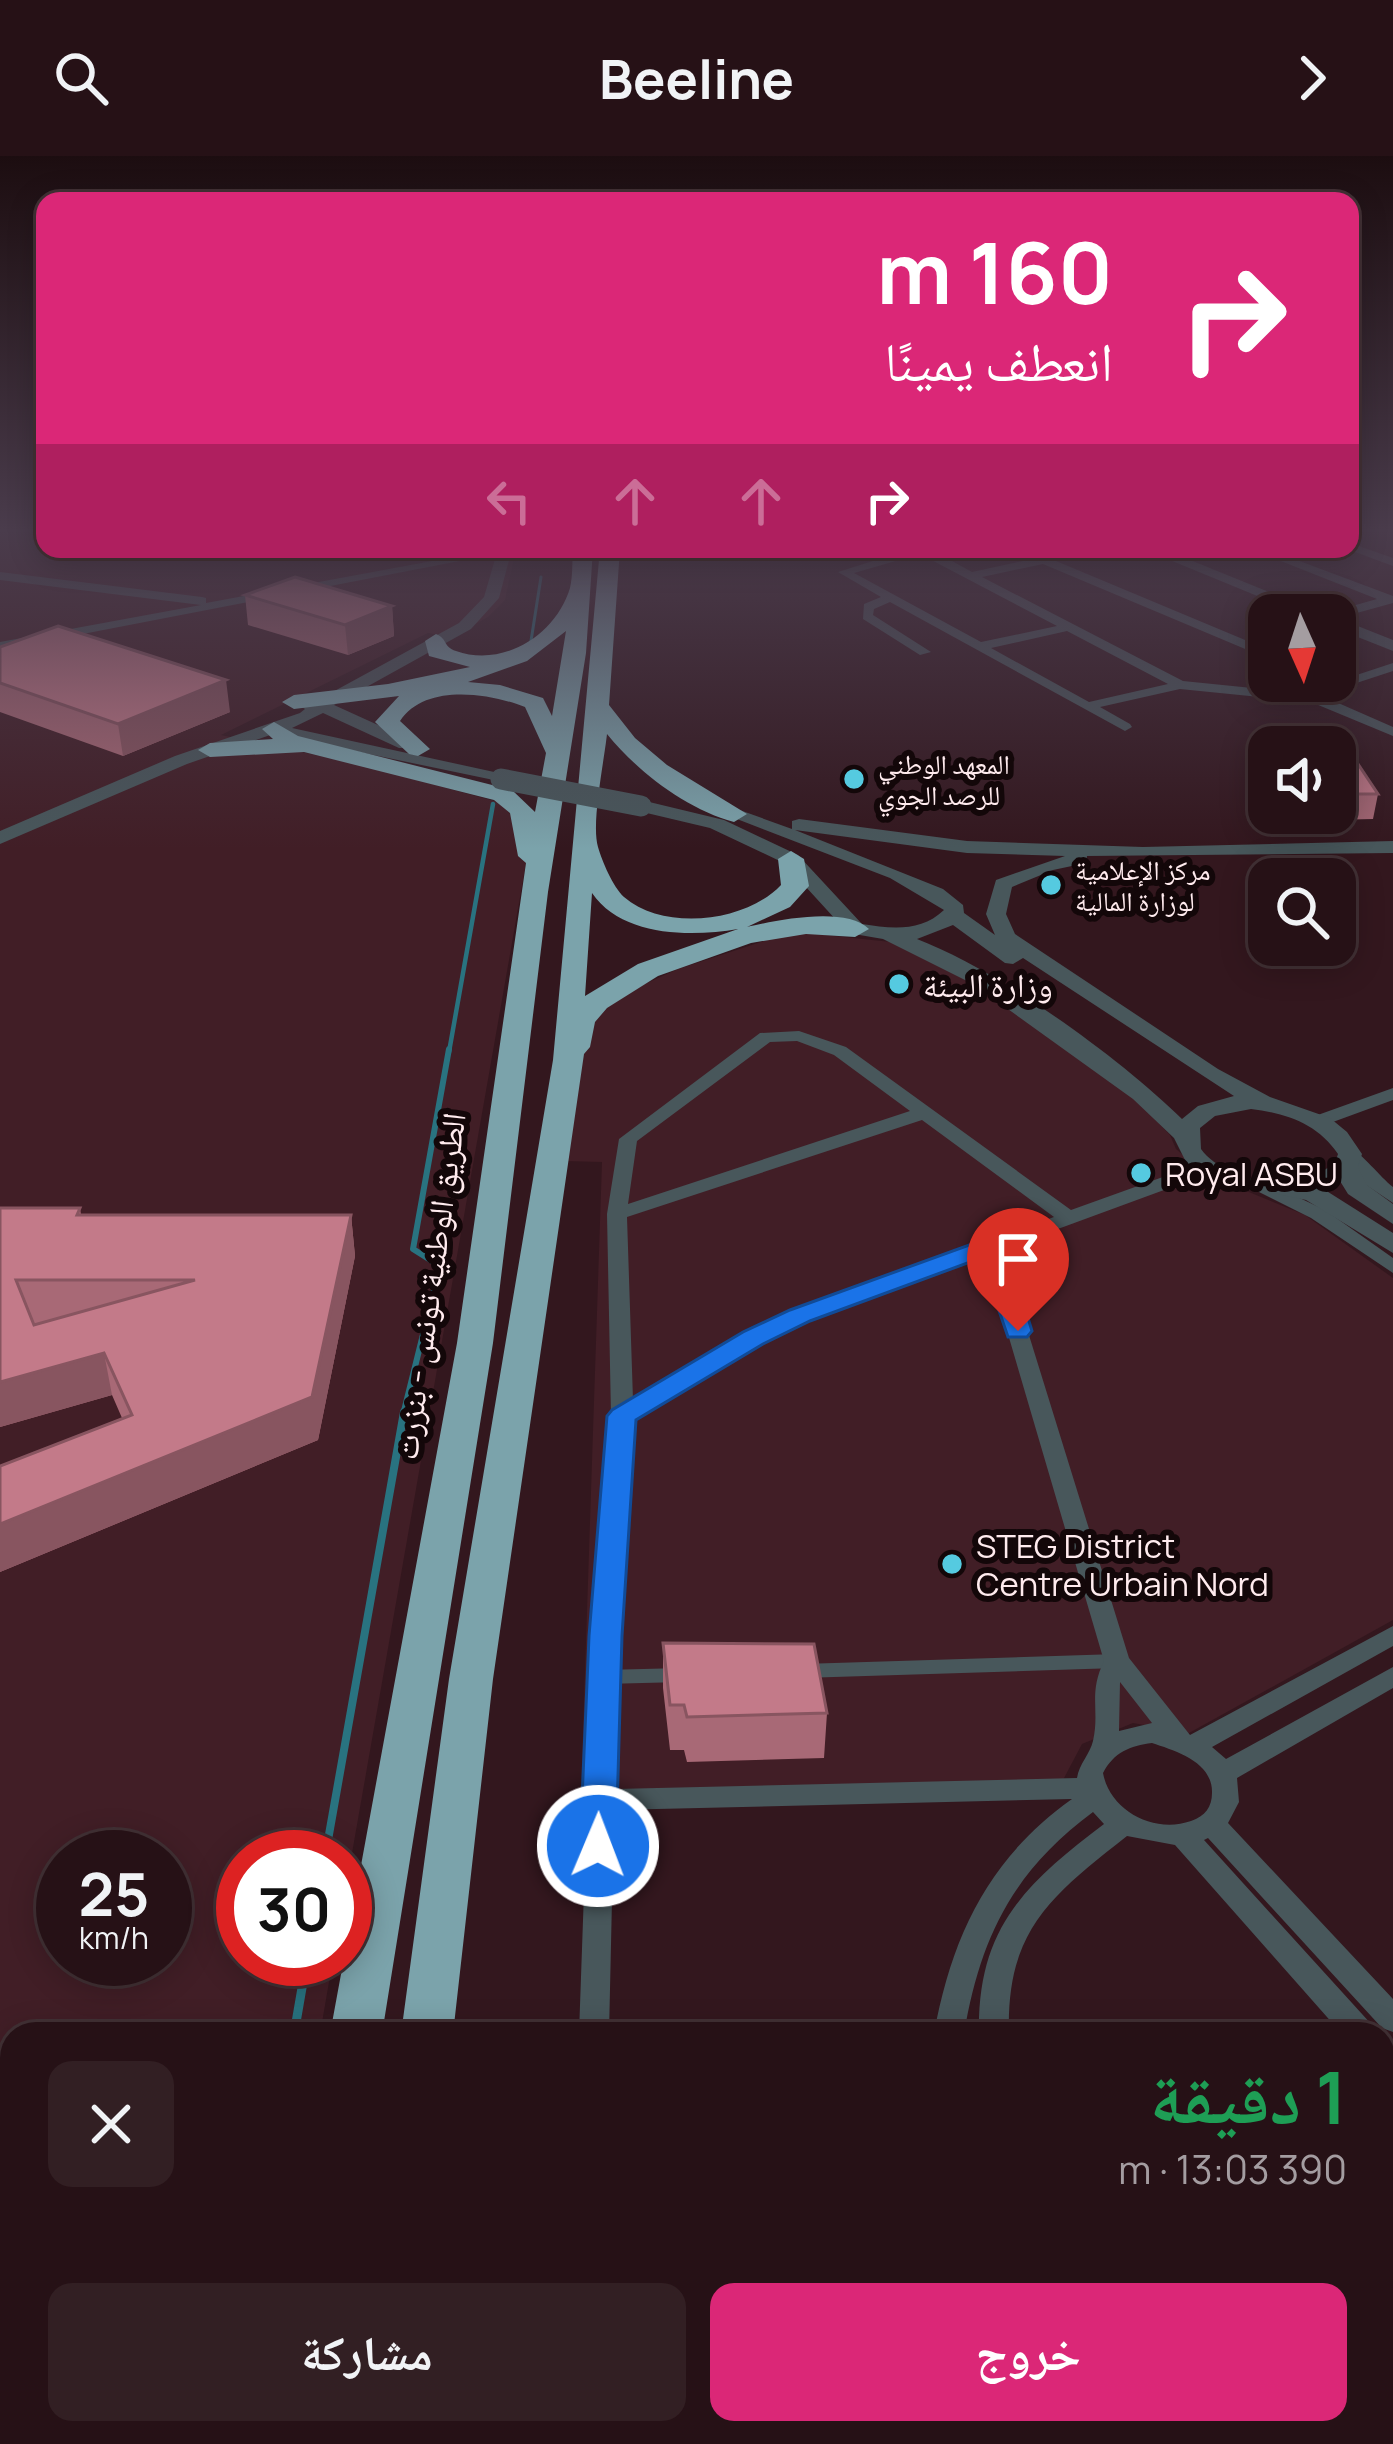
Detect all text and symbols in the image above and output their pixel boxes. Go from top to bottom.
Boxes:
text: Beeline [599,41,794,115]
icon: search [48,45,114,111]
icon: forward [1279,45,1345,111]
text: 160 m [876,214,1113,329]
icon: right [1155,240,1311,396]
text: انعطف يمينًا [884,323,1113,397]
icon: left [476,468,542,534]
icon: ahead [602,468,668,534]
icon: ahead [728,468,794,534]
icon: right [854,468,920,534]
north arrow [1248,594,1356,702]
map controls [1248,594,1356,966]
button: sound [1248,726,1356,834]
place label: المعهد الوطني للرصد الجوي [878,745,1010,816]
marker: المعهد الوطني للرصد الجوي [841,766,867,792]
place label: مركز الإعلامية لوزارة المالية [1075,851,1211,919]
button: search [1248,858,1356,966]
marker: مركز الإعلامية لوزارة المالية [1038,872,1064,898]
place label: وزارة البيئة [923,962,1053,1007]
marker: وزارة البيئة [886,971,912,997]
street label: الطريق الوطنية تونس - بنزرت [382,1110,476,1462]
place label: Royal ASBU [1165,1151,1338,1196]
marker: Royal ASBU [1128,1160,1154,1186]
pin [967,1208,1069,1331]
icon: arrive [985,1226,1051,1292]
place label: STEG District Centre Urbain Nord [976,1523,1269,1606]
marker: STEG District Centre Urbain Nord [939,1551,965,1577]
position arrow [535,1783,661,1909]
speed limit sign: 30 [216,1830,372,1986]
text: 25 [79,1852,149,1934]
text: km/h [79,1917,149,1958]
text: 1 دقيقة [1150,2047,1347,2146]
button: close [48,2061,174,2187]
text: 390 m · 13:03 [1118,2142,1347,2196]
button: مشاركة [48,2283,686,2421]
button: خروج [710,2283,1347,2421]

